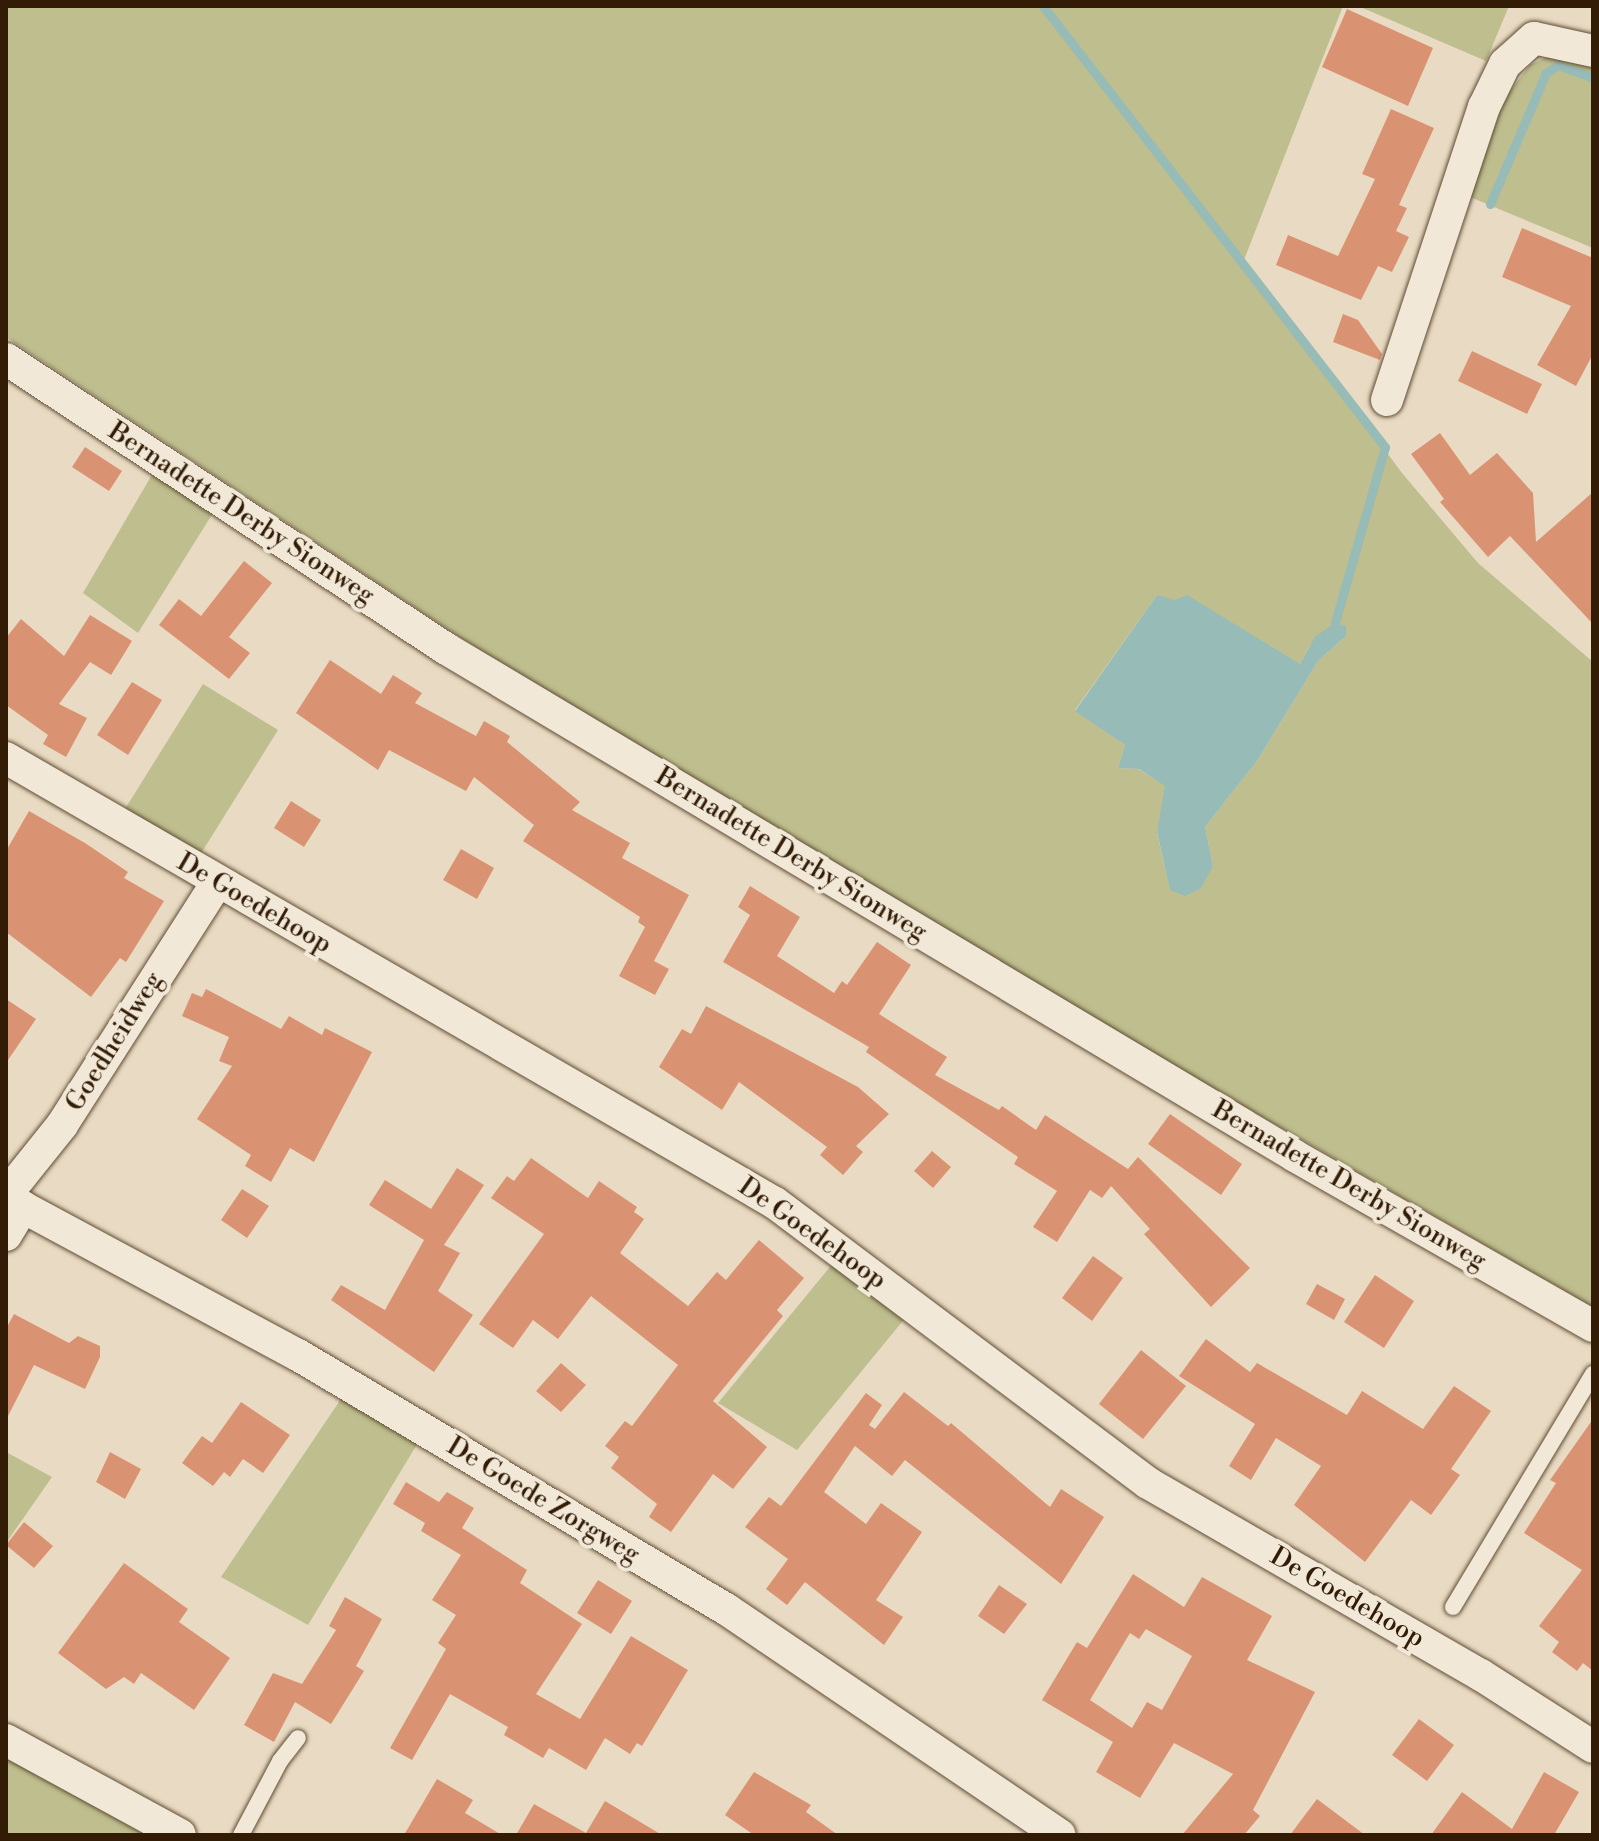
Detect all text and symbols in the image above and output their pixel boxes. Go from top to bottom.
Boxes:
street label: Bernadette Derby Sionweg [102,416,380,612]
street label: Bernadette Derby Sionweg [650,762,932,948]
street label: De Goedehoop [171,847,337,961]
street label: Goedheidweg [60,967,170,1117]
street label: Bernadette Derby Sionweg [1206,1095,1492,1277]
street label: De Goedehoop [732,1172,892,1296]
street label: De Goede Zorgweg [441,1431,645,1571]
street label: De Goedehoop [1264,1541,1430,1655]

